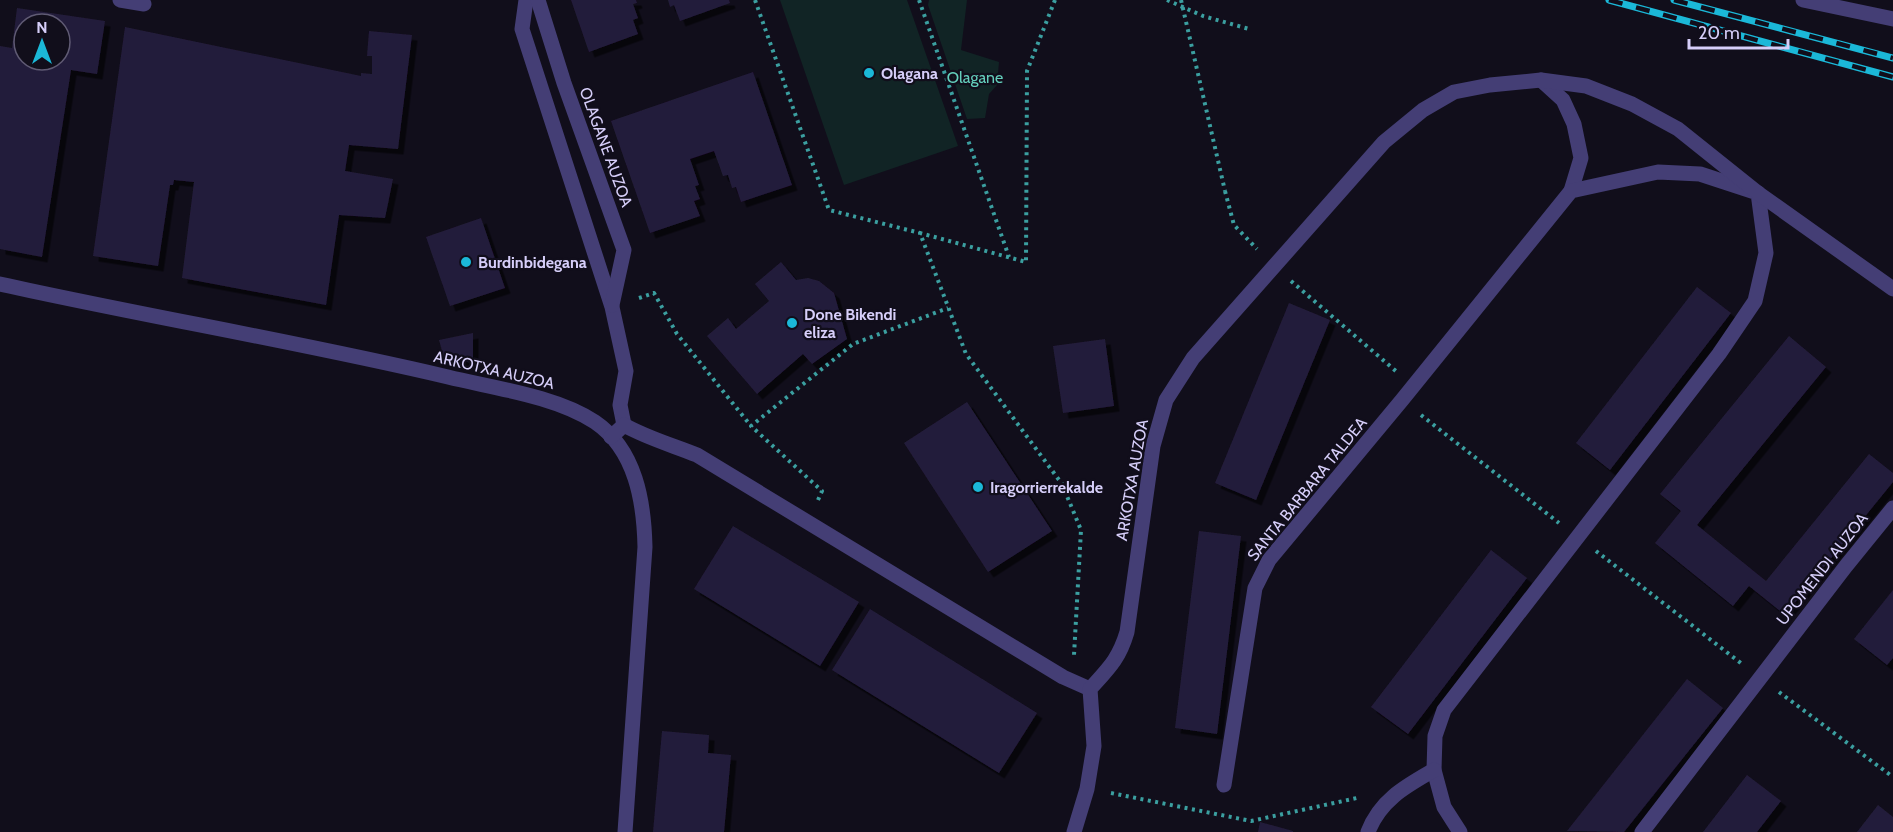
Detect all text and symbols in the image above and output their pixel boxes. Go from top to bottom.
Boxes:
north arrow [12,12,72,72]
scale bar [1689,12,1788,50]
text: N [36,18,48,37]
text: 20 m [1698,22,1740,44]
place label: Olagana [881,64,938,83]
marker: Olagana [862,66,876,80]
park label: Olagane [947,68,1003,87]
street label: OLAGANE AUZOA [576,85,637,210]
place label: Burdinbidegana [478,253,587,272]
marker: Burdinbidegana [459,255,473,269]
place label: Done Bikendi eliza [804,305,896,342]
marker: Done Bikendi eliza [785,316,799,330]
street label: ARKOTXA AUZOA [432,347,556,393]
street label: SANTA BARBARA TALDEA [1243,413,1371,565]
street label: ARKOTXA AUZOA [1112,418,1152,542]
place label: Iragorrierrekalde [990,478,1103,497]
marker: Iragorrierrekalde [971,480,985,494]
street label: UPOMENDI AUZOA [1772,509,1872,629]

